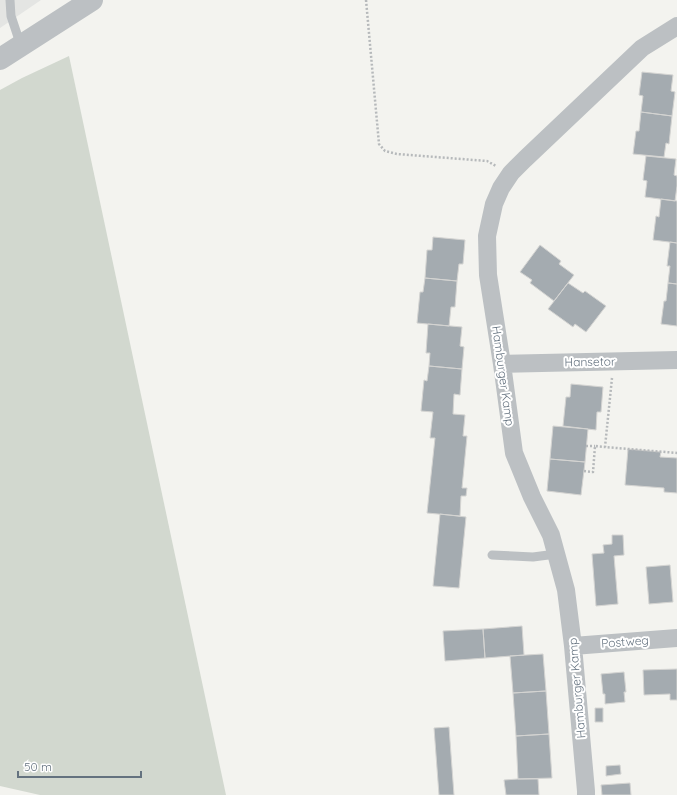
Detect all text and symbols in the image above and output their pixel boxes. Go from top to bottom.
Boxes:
street label: Hamburger Kamp [489,325,518,427]
street label: Hansetor [564,354,616,369]
street label: Postweg [601,632,649,651]
street label: Hamburger Kamp [565,637,588,739]
scale bar [18,753,141,779]
text: 50 m [24,759,52,774]

